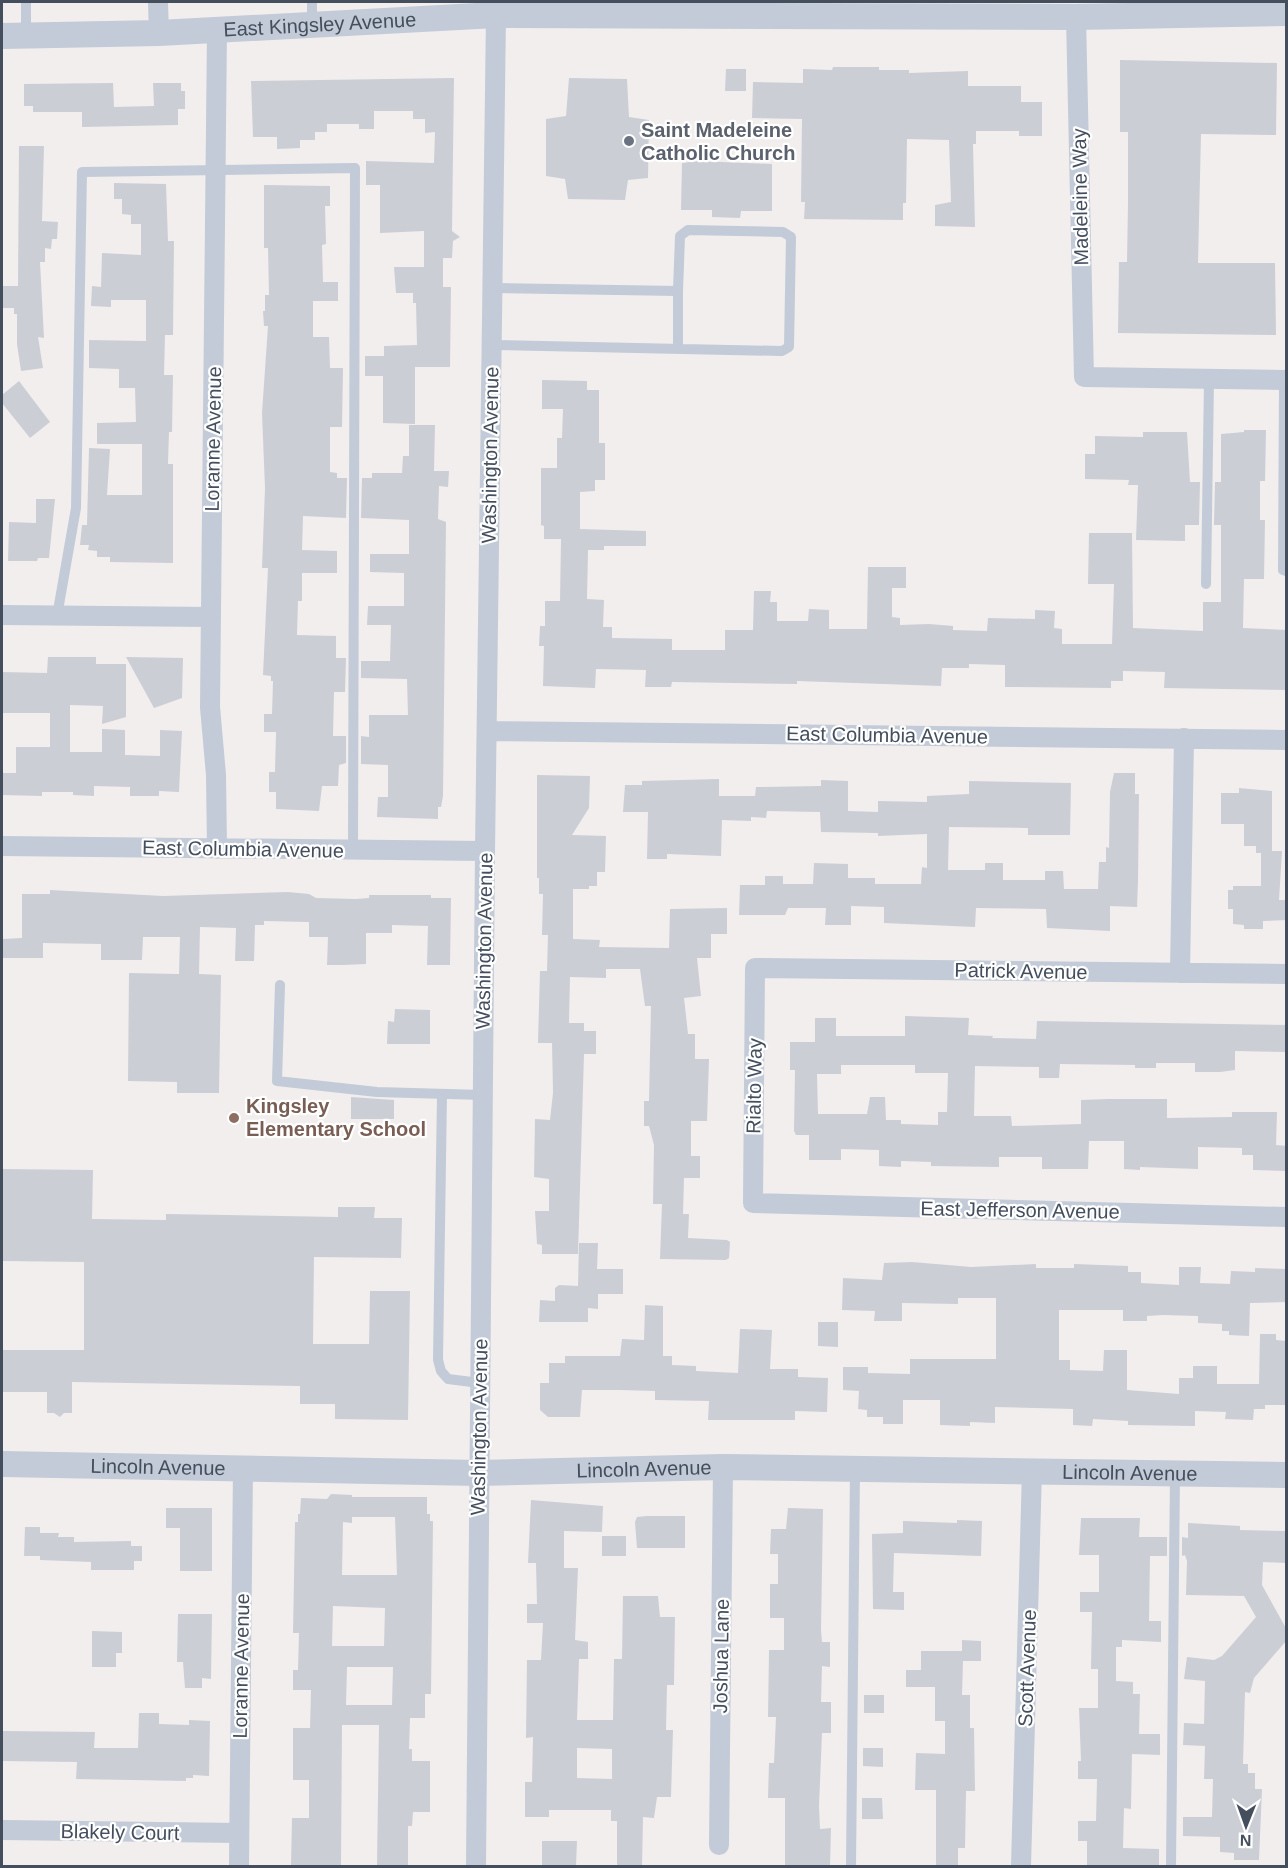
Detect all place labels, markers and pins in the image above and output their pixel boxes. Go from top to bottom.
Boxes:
place label: Saint Madeleine Catholic Church [641,119,795,164]
marker: Saint Madeleine Catholic Church [622,134,636,148]
place label: Kingsley Elementary School [246,1095,426,1140]
marker: Kingsley Elementary School [227,1111,241,1125]

